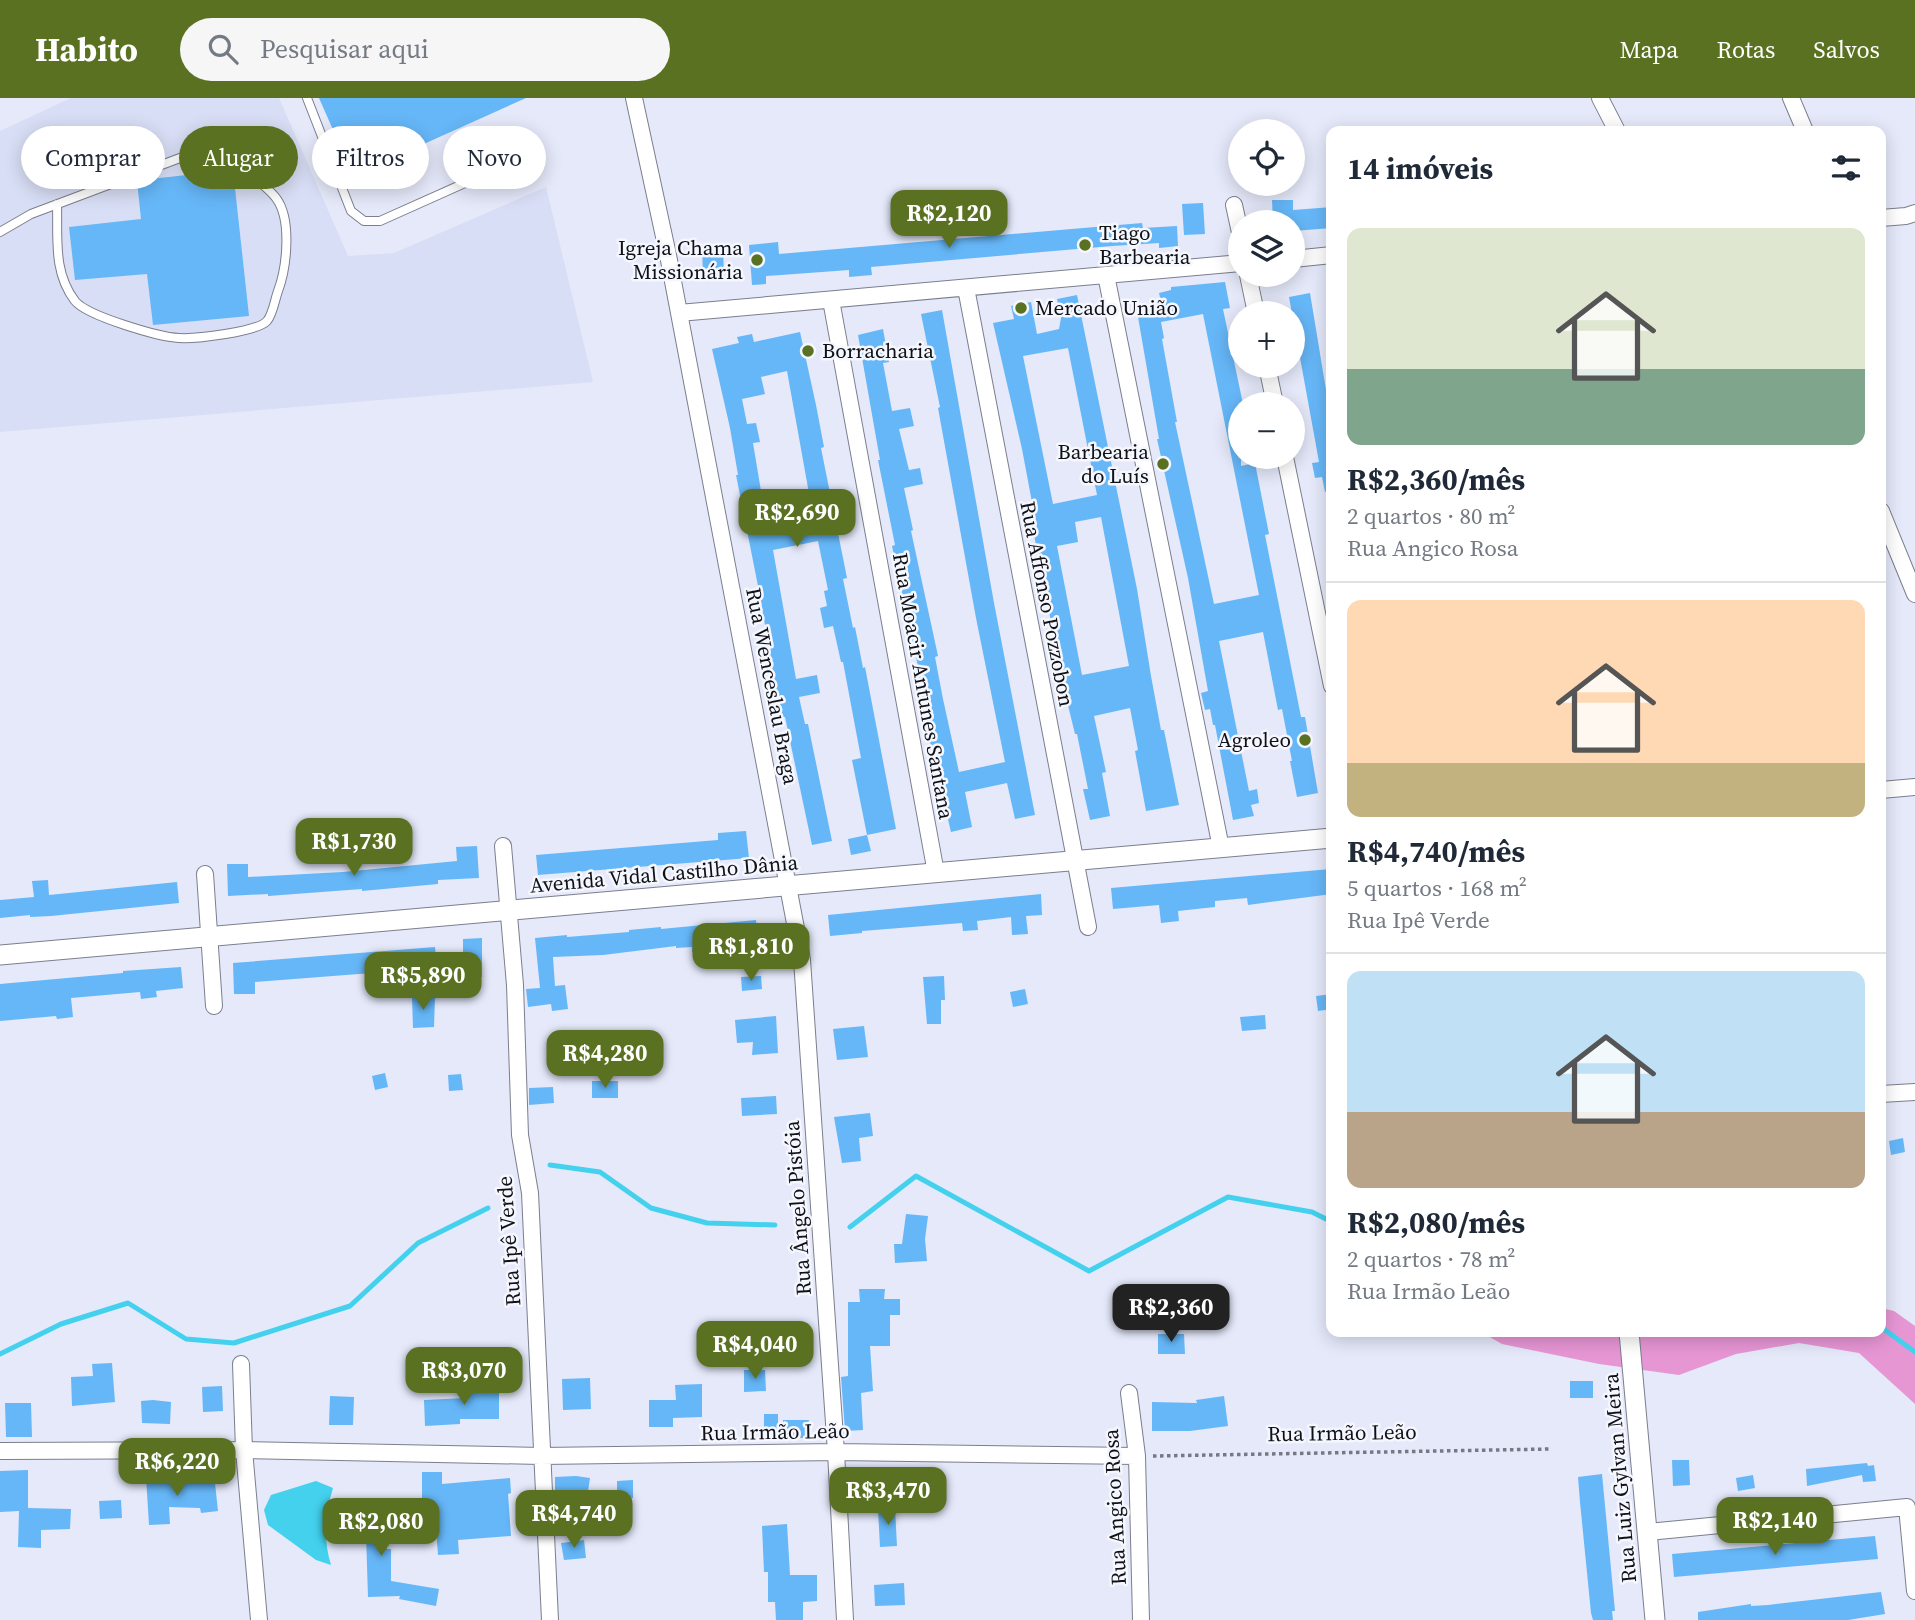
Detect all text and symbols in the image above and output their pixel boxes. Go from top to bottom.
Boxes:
search box [180,18,670,81]
text: Habito [35,27,138,72]
icon: search [204,30,242,68]
text: Pesquisar aqui [260,31,429,67]
text: Mapa [1619,33,1679,66]
text: Rotas [1717,33,1775,66]
text: Salvos [1813,33,1880,66]
map controls [1228,119,1305,469]
button: locate [1228,119,1305,196]
chip: Comprar [21,126,165,189]
chip: Alugar [179,126,298,189]
chip: Filtros [312,126,429,189]
chip: Novo [443,126,546,189]
text: 14 imóveis [1347,148,1493,189]
icon: filters [1827,149,1865,187]
pin: R$2,120 [884,190,1014,250]
text: R$2,120 [907,197,991,229]
button: layers [1228,210,1305,287]
place label: Tiago Barbearia [1099,218,1191,271]
place label: Igreja Chama Missionária [618,233,743,286]
marker: Tiago Barbearia [1077,237,1093,253]
marker: Igreja Chama Missionária [749,252,765,268]
icon: home [1543,273,1669,399]
place label: Mercado União [1035,293,1178,322]
marker: Mercado União [1013,300,1029,316]
button: + [1228,301,1305,378]
place label: Borracharia [822,336,934,365]
marker: Borracharia [800,343,816,359]
button: − [1228,392,1305,469]
place label: Barbearia do Luís [1058,437,1149,490]
marker: Barbearia do Luís [1155,456,1171,472]
text: R$2,360/mês [1347,459,1525,500]
pin: R$2,690 [732,490,862,549]
text: R$2,690 [755,496,839,528]
street label: Rua Affonso Pozzobon [1013,499,1082,709]
text: 2 quartos · 80 m² [1347,500,1516,532]
text: Rua Angico Rosa [1347,532,1518,564]
street label: Rua Moacir Antunes Santana [886,550,961,822]
street label: Rua Wenceslau Braga [739,585,806,787]
icon: home [1543,645,1669,771]
place label: Agroleo [1218,725,1291,754]
marker: Agroleo [1297,732,1313,748]
pin: R$1,730 [289,818,419,878]
text: R$1,730 [312,825,396,857]
text: R$4,740/mês [1347,831,1525,872]
street label: Avenida Vidal Castilho Dânia [529,847,800,900]
text: 5 quartos · 168 m² [1347,872,1527,904]
text: Rua Ipê Verde [1347,904,1490,936]
pin: R$1,810 [686,924,816,983]
text: R$1,810 [709,930,793,962]
pin: R$5,890 [358,953,488,1012]
text: R$5,890 [381,959,465,991]
icon: home [1543,1016,1669,1142]
pin: R$4,280 [540,1030,670,1090]
text: R$4,280 [563,1037,647,1069]
street label: Rua Ângelo Pistóia [777,1119,818,1296]
street label: Rua Ipê Verde [489,1175,528,1307]
text: R$2,080/mês [1347,1202,1525,1243]
text: 2 quartos · 78 m² [1347,1243,1516,1275]
text: Rua Irmão Leão [1347,1275,1510,1307]
pin: R$2,360 [1106,1284,1236,1344]
text: R$2,360 [1129,1291,1213,1323]
pin: R$4,040 [690,1322,820,1381]
text: R$4,040 [713,1328,797,1360]
pin: R$3,070 [399,1348,529,1407]
text: R$3,070 [422,1354,506,1386]
street label: Rua Luiz Gylvan Meira [1596,1372,1643,1584]
street label: Rua Irmão Leão [700,1416,850,1447]
street label: Rua Irmão Leão [1267,1417,1417,1448]
street label: Rua Angico Rosa [1096,1428,1133,1586]
pin: R$6,220 [112,1438,242,1498]
text: R$6,220 [135,1445,219,1477]
pin: R$3,470 [823,1468,953,1527]
text: R$3,470 [846,1474,930,1506]
pin: R$4,740 [509,1490,639,1550]
text: R$4,740 [532,1497,616,1529]
pin: R$2,080 [316,1498,446,1558]
pin: R$2,140 [1710,1498,1840,1557]
text: R$2,140 [1733,1504,1817,1536]
text: R$2,080 [339,1505,423,1537]

